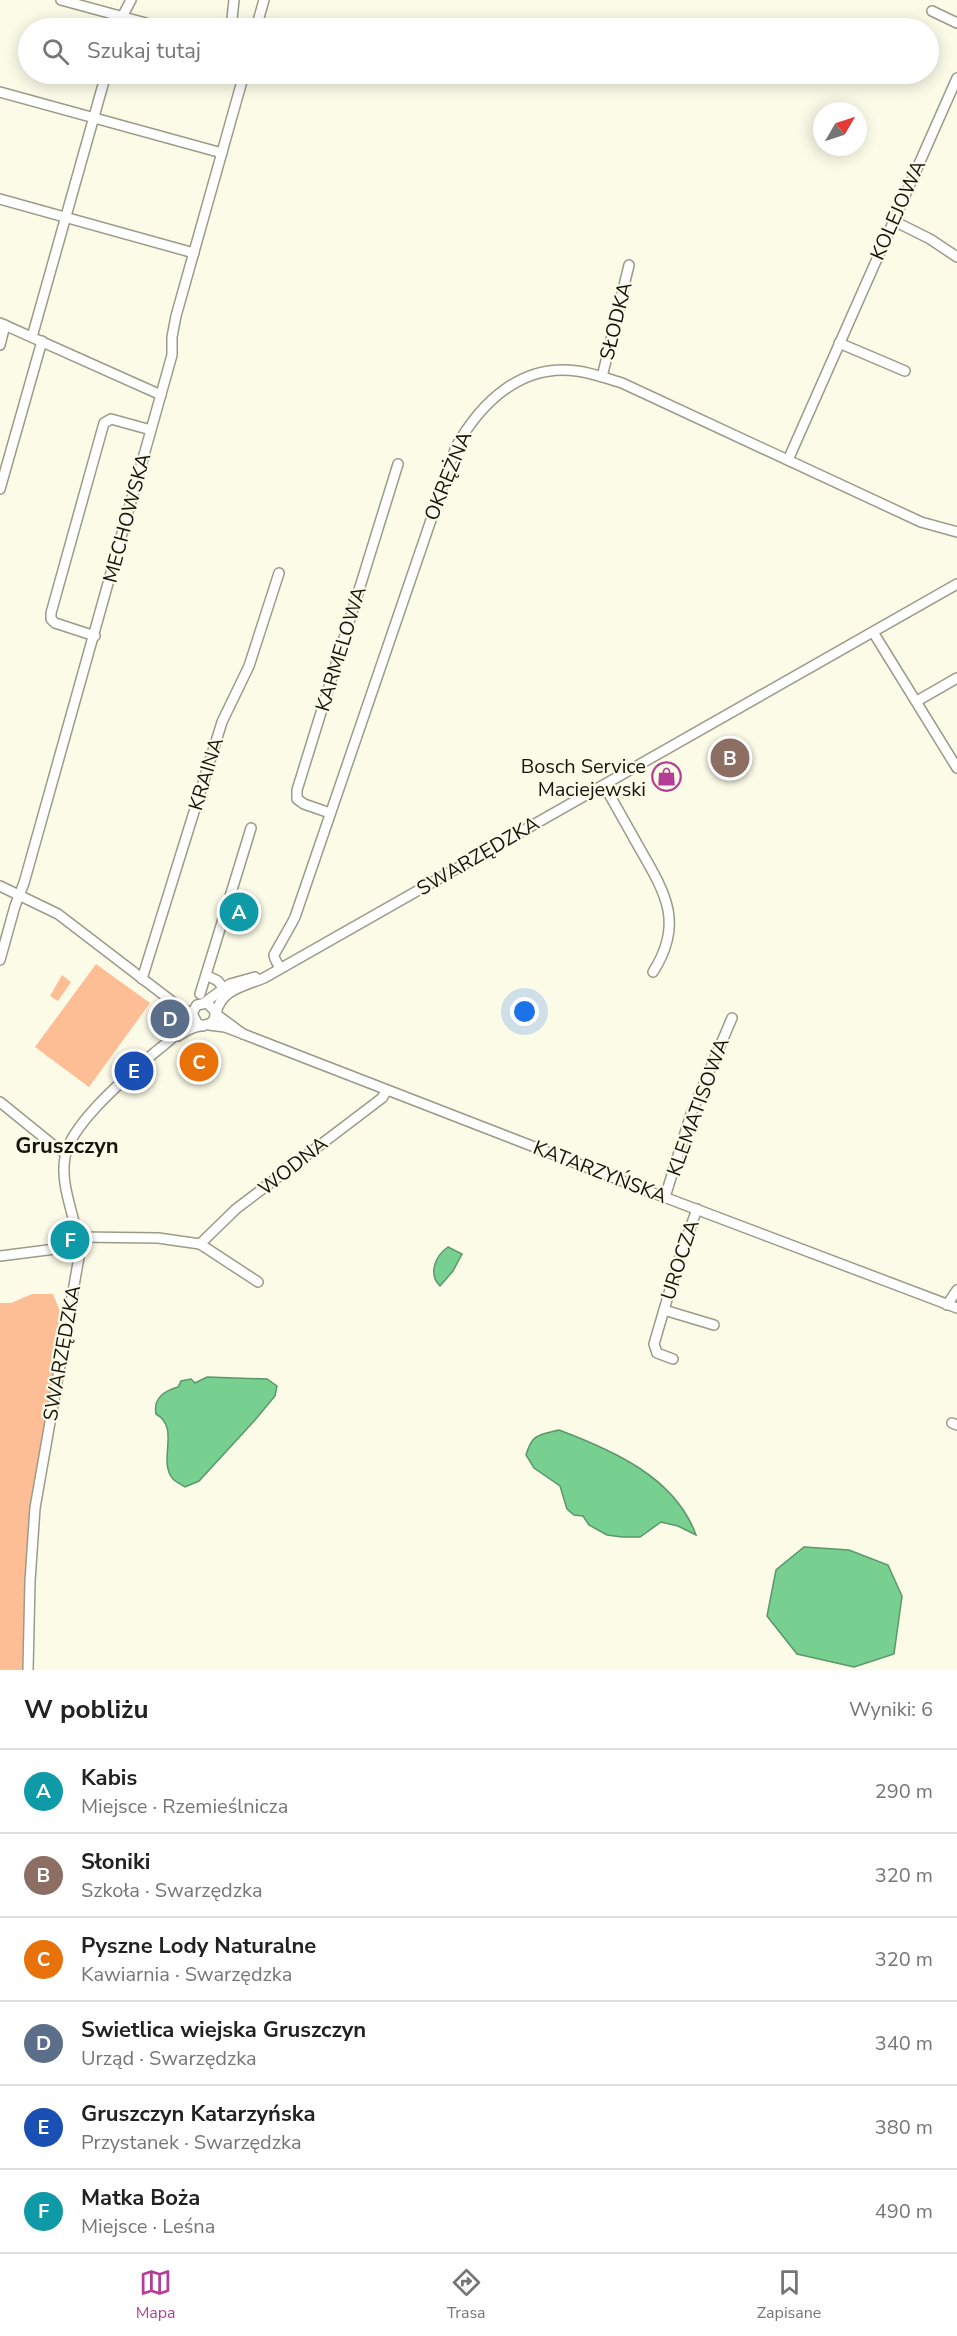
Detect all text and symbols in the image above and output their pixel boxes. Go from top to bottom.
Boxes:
search box [18,18,939,84]
icon: search [39,35,72,68]
text: Szukaj tutaj [87,36,201,66]
north arrow [813,102,867,156]
street label: KOLEJOWA [864,155,932,264]
street label: SŁODKA [593,279,639,363]
street label: OKRĘŻNA [418,427,478,525]
street label: MECHOWSKA [97,450,157,586]
street label: KARMELOWA [309,583,373,715]
street label: KRAINA [182,734,230,814]
pin: B [710,736,750,780]
place label: Bosch Service Maciejewski [521,753,646,803]
shop icon: Bosch Service Maciejewski [651,761,683,793]
street label: SWARZĘDZKA [412,810,545,902]
pin: A [220,890,258,934]
pin: D [150,996,190,1042]
your location [510,997,539,1026]
street label: KLEMATISOWA [660,1034,736,1180]
pin: C [180,1040,218,1084]
pin: E [114,1048,154,1094]
street label: WODNA [253,1130,334,1202]
district label: Gruszczyn [15,1131,119,1161]
street label: KATARZYŃSKA [529,1134,671,1210]
street label: UROCZA [654,1216,706,1303]
pin: F [50,1218,90,1262]
street label: SWARZĘDZKA [37,1283,87,1423]
text: W pobliżu [24,1692,148,1727]
text: Wyniki: 6 [849,1696,933,1723]
text: Kabis [81,1763,137,1793]
text: A [36,1778,51,1805]
text: 290 m [875,1778,933,1805]
text: Miejsce · Rzemieślnicza [81,1793,288,1820]
text: Słoniki [81,1847,150,1877]
text: B [37,1862,50,1889]
text: 320 m [875,1862,933,1889]
text: Szkoła · Swarzędzka [81,1877,263,1904]
text: Pyszne Lody Naturalne [81,1931,316,1961]
text: C [37,1946,50,1973]
text: 320 m [875,1946,933,1973]
text: Kawiarnia · Swarzędzka [81,1961,292,1988]
text: Swietlica wiejska Gruszczyn [81,2015,366,2045]
text: D [36,2030,51,2057]
text: 340 m [875,2030,933,2057]
text: Urząd · Swarzędzka [81,2045,257,2072]
text: Gruszczyn Katarzyńska [81,2099,315,2129]
text: E [38,2114,49,2141]
text: 380 m [875,2114,933,2141]
text: Przystanek · Swarzędzka [81,2129,302,2156]
text: Matka Boża [81,2183,200,2213]
text: F [38,2198,49,2225]
text: 490 m [875,2198,933,2225]
text: Miejsce · Leśna [81,2213,215,2240]
tab: Mapa [136,2266,176,2324]
tab: Trasa [447,2266,486,2324]
tab: Zapisane [757,2266,821,2324]

